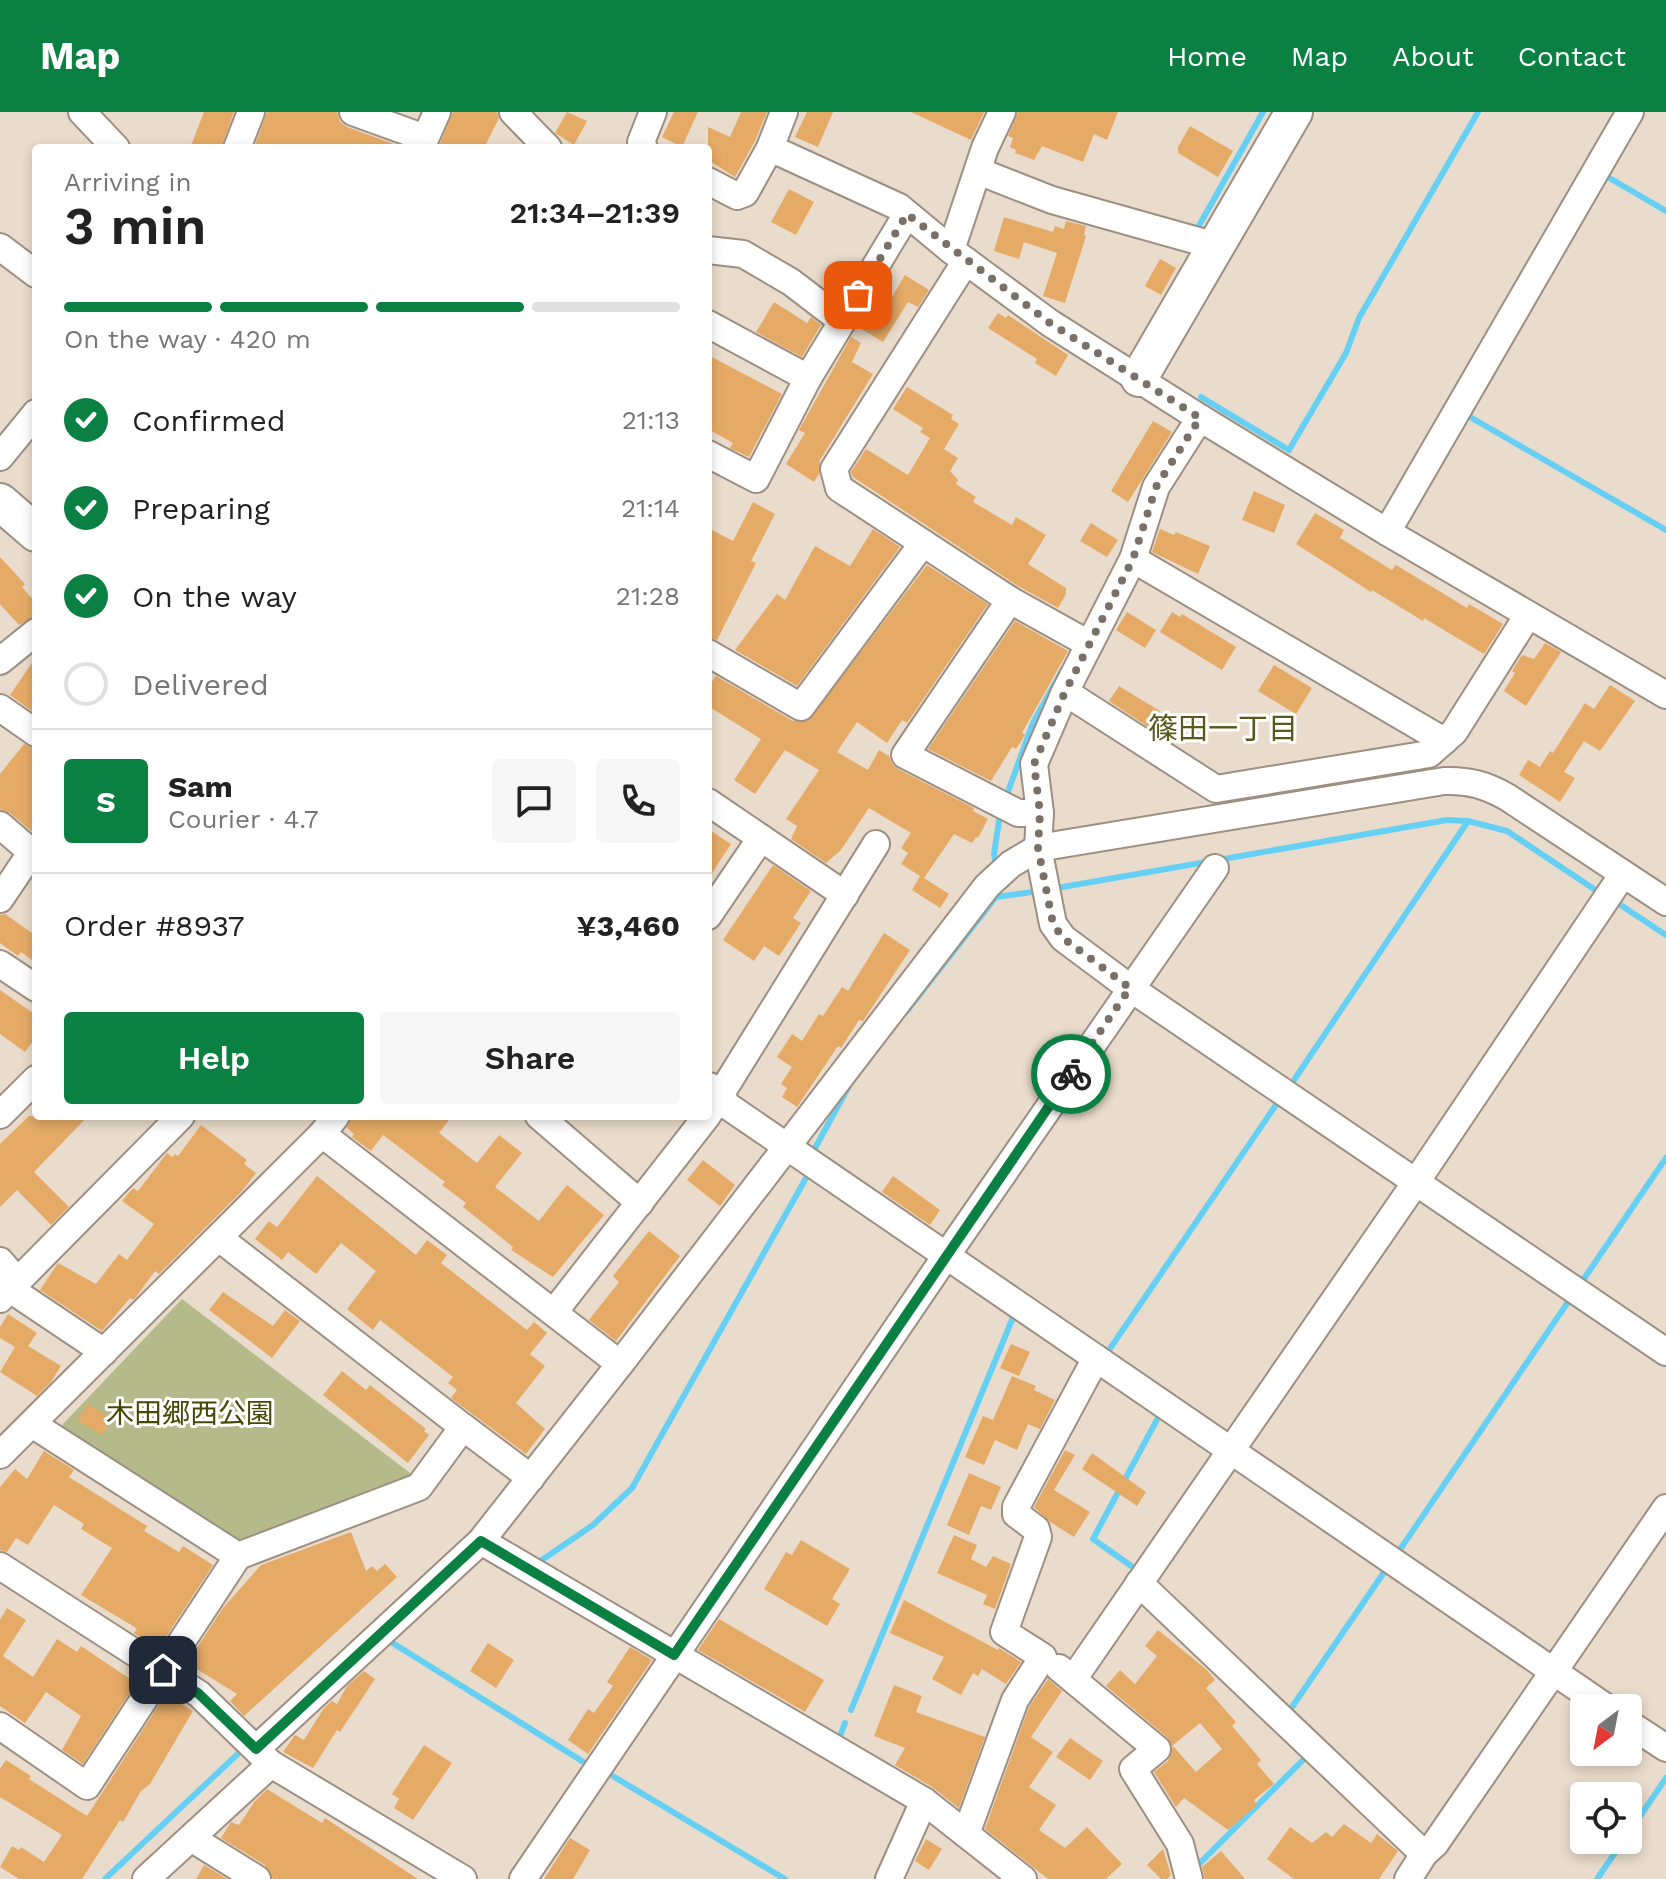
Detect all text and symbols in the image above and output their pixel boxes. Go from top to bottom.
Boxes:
text: Map [40,34,120,78]
text: Home [1167,40,1247,73]
text: Map [1291,40,1348,73]
text: About [1392,40,1474,73]
text: Contact [1518,40,1626,73]
text: Arriving in [64,167,192,197]
text: 21:34–21:39 [510,195,680,230]
text: 3 min [64,196,207,257]
pin [824,261,892,329]
icon: bag [836,273,880,317]
text: On the way · 420 m [64,324,311,354]
icon: check [64,398,108,442]
text: Confirmed [132,403,286,438]
text: 21:13 [622,405,680,435]
icon: check [64,486,108,530]
text: Preparing [132,491,270,526]
text: 21:14 [621,493,680,523]
icon: check [64,574,108,618]
text: On the way [132,579,297,614]
text: 21:28 [616,581,680,611]
text: Delivered [132,667,269,702]
district label: 篠田一丁目 [1148,711,1298,746]
button: chat [492,759,576,843]
button: phone [596,759,680,843]
text: Sam [168,769,233,804]
text: S [96,784,116,819]
text: Courier · 4.7 [168,804,318,834]
text: Order #8937 [64,908,245,943]
text: ¥3,460 [576,908,680,943]
button: Help [64,1012,364,1104]
button: Share [380,1012,680,1104]
courier [1031,1034,1111,1114]
icon: bike [1049,1052,1093,1096]
park label: 木田郷西公園 [106,1397,274,1430]
pin [129,1636,197,1704]
icon: home [141,1648,185,1692]
north arrow [1570,1694,1642,1766]
map controls [1570,1694,1642,1854]
button: locate [1570,1782,1642,1854]

